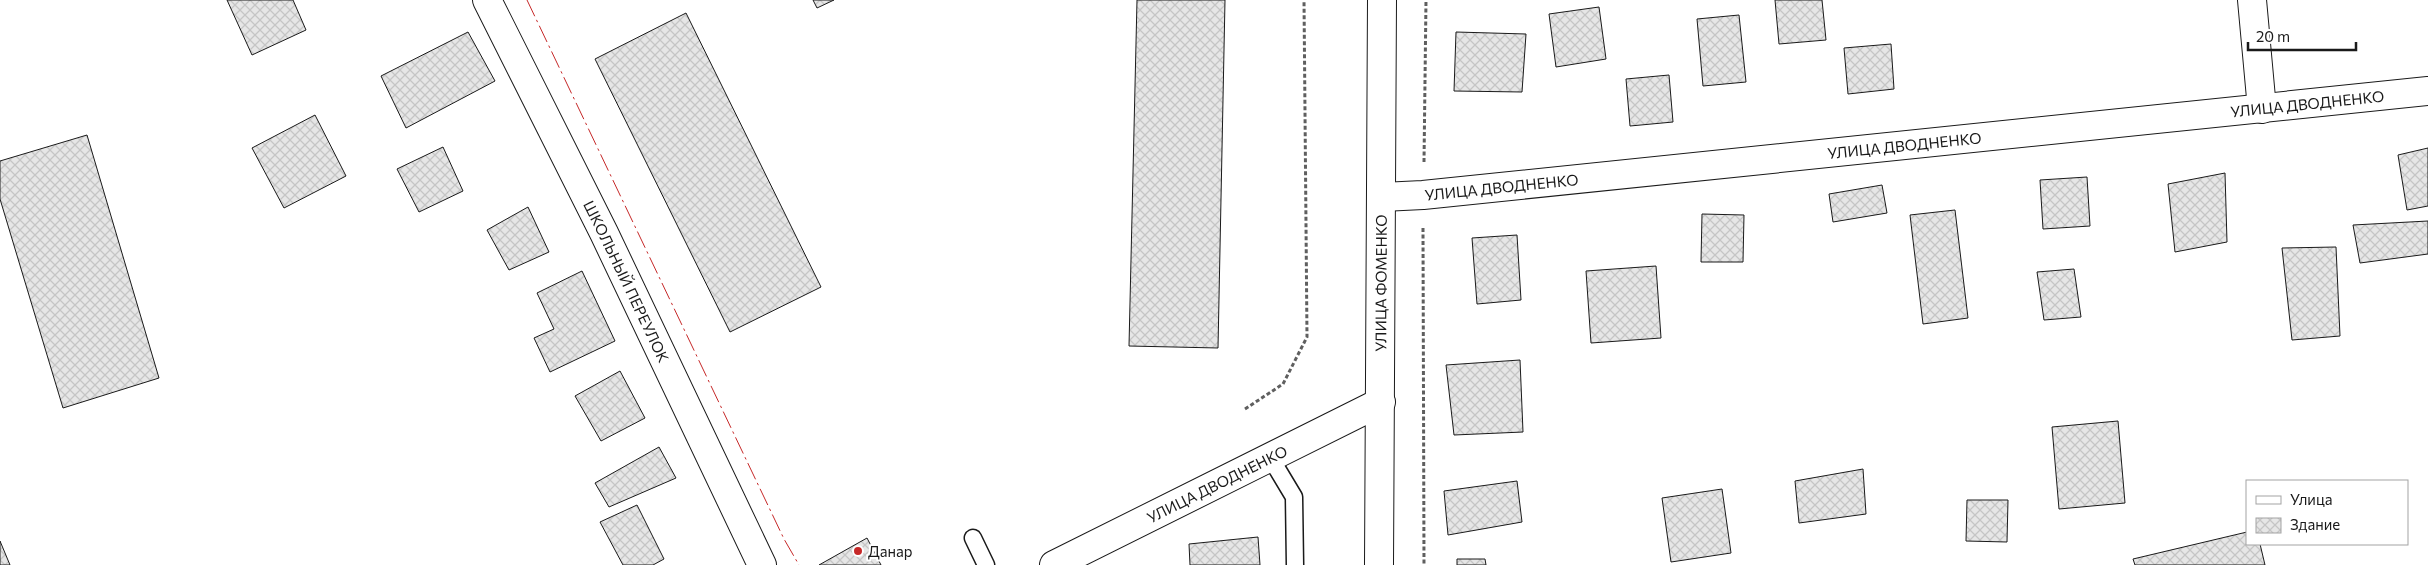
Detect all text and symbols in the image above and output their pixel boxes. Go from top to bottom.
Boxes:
scale bar [2248,20,2356,52]
text: 20 m [2256,27,2290,45]
street label: УЛИЦА ДВОДНЕНКО [2229,87,2385,120]
street label: УЛИЦА ДВОДНЕНКО [1827,128,1982,162]
street label: УЛИЦА ДВОДНЕНКО [1424,170,1579,204]
street label: ШКОЛЬНЫЙ ПЕРЕУЛОК [580,197,673,365]
street label: УЛИЦА ФОМЕНКО [1371,214,1390,352]
street label: УЛИЦА ДВОДНЕНКО [1144,441,1290,526]
legend [2246,480,2408,545]
text: Улица [2290,490,2332,508]
text: Здание [2290,515,2340,533]
place label: Данар [868,542,913,560]
marker: Данар [852,545,864,557]

